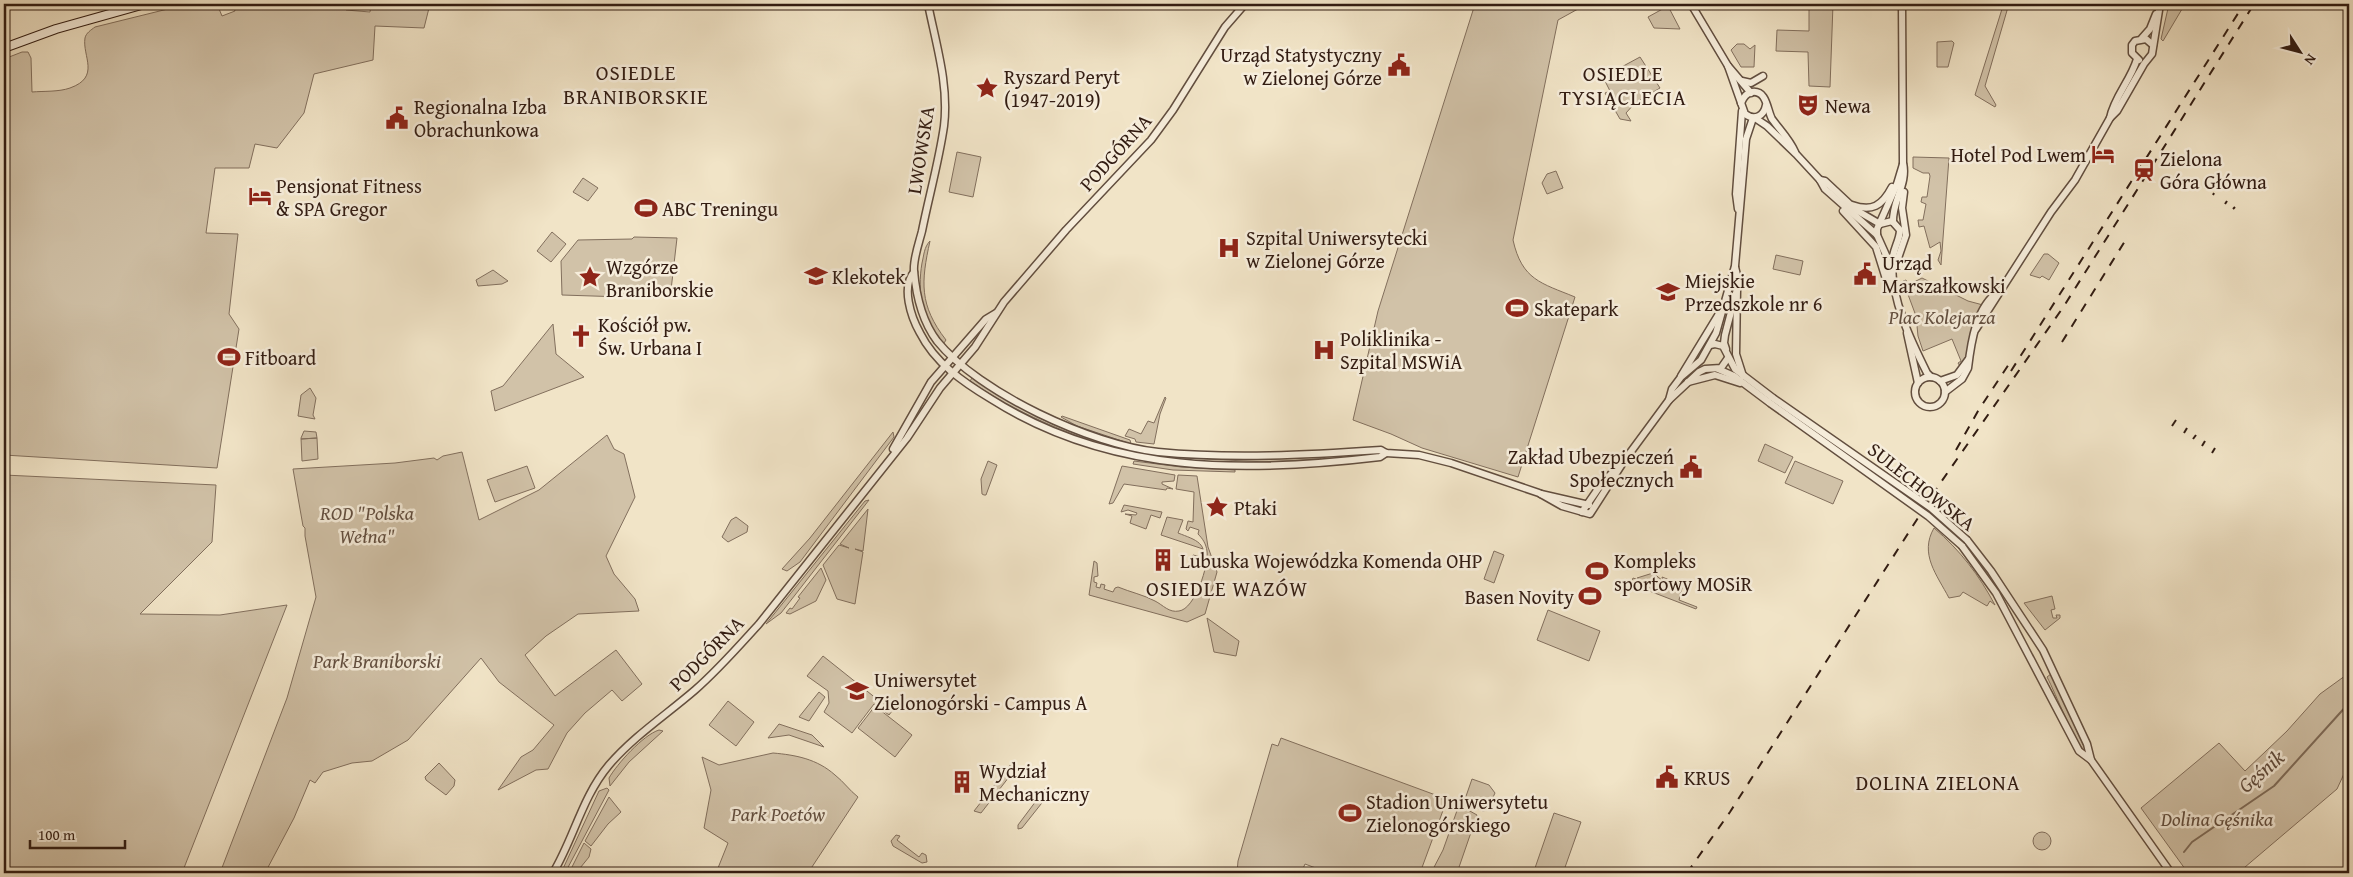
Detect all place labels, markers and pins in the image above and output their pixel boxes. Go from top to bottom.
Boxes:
place label: Urząd Statystyczny w Zielonej Górze [1220,40,1382,92]
public building icon: Urząd Statystyczny w Zielonej Górze [1386,52,1412,78]
place label: Ryszard Peryt (1947-2019) [1004,62,1120,114]
place icon: Ryszard Peryt (1947-2019) [974,75,1000,101]
place label: Newa [1825,91,1871,120]
place label: Regionalna Izba Obrachunkowa [414,92,547,144]
theatre icon: Newa [1795,92,1821,118]
public building icon: Regionalna Izba Obrachunkowa [384,105,410,131]
place label: Hotel Pod Lwem [1951,140,2087,169]
hotel icon: Hotel Pod Lwem [2090,141,2116,167]
place label: Zielona Góra Główna [2160,144,2267,196]
station icon: Zielona Góra Główna [2131,157,2157,183]
place label: Pensjonat Fitness & SPA Gregor [276,171,422,223]
hotel icon: Pensjonat Fitness & SPA Gregor [247,183,273,209]
place label: ABC Treningu [662,194,778,223]
sports icon: ABC Treningu [633,195,659,221]
place label: Szpital Uniwersytecki w Zielonej Górze [1246,223,1428,275]
hospital icon: Szpital Uniwersytecki w Zielonej Górze [1216,235,1242,261]
place label: Urząd Marszałkowski [1882,248,2006,300]
place label: Wzgórze Braniborskie [606,252,714,304]
public building icon: Urząd Marszałkowski [1852,261,1878,287]
place label: Klekotek [832,262,906,291]
school or university icon: Klekotek [803,263,829,289]
place icon: Wzgórze Braniborskie [577,264,603,290]
place label: Miejskie Przedszkole nr 6 [1685,266,1822,318]
school or university icon: Miejskie Przedszkole nr 6 [1655,279,1681,305]
place label: Skatepark [1534,294,1619,323]
sports icon: Skatepark [1504,295,1530,321]
place label: Kościół pw. Św. Urbana I [598,310,702,362]
church icon: Kościół pw. Św. Urbana I [568,323,594,349]
place label: Poliklinika - Szpital MSWiA [1340,324,1462,376]
hospital icon: Poliklinika - Szpital MSWiA [1311,337,1337,363]
place label: Fitboard [245,343,316,372]
sports icon: Fitboard [216,344,242,370]
place label: Zakład Ubezpieczeń Społecznych [1508,442,1674,494]
public building icon: Zakład Ubezpieczeń Społecznych [1678,454,1704,480]
place label: Ptaki [1234,493,1277,522]
place icon: Ptaki [1204,494,1230,520]
place label: Lubuska Wojewódzka Komenda OHP [1180,546,1482,575]
place label: Kompleks sportowy MOSiR [1614,546,1753,598]
building icon: Lubuska Wojewódzka Komenda OHP [1150,547,1176,573]
sports icon: Kompleks sportowy MOSiR [1584,558,1610,584]
place label: Basen Novity [1465,582,1574,611]
sports icon: Basen Novity [1577,583,1603,609]
place label: Uniwersytet Zielonogórski - Campus A [874,665,1087,717]
school or university icon: Uniwersytet Zielonogórski - Campus A [844,678,870,704]
place label: Wydział Mechaniczny [979,756,1090,808]
place label: KRUS [1684,763,1730,792]
public building icon: KRUS [1654,764,1680,790]
building icon: Wydział Mechaniczny [949,769,975,795]
place label: Stadion Uniwersytetu Zielonogórskiego [1366,787,1548,839]
sports icon: Stadion Uniwersytetu Zielonogórskiego [1337,800,1363,826]

